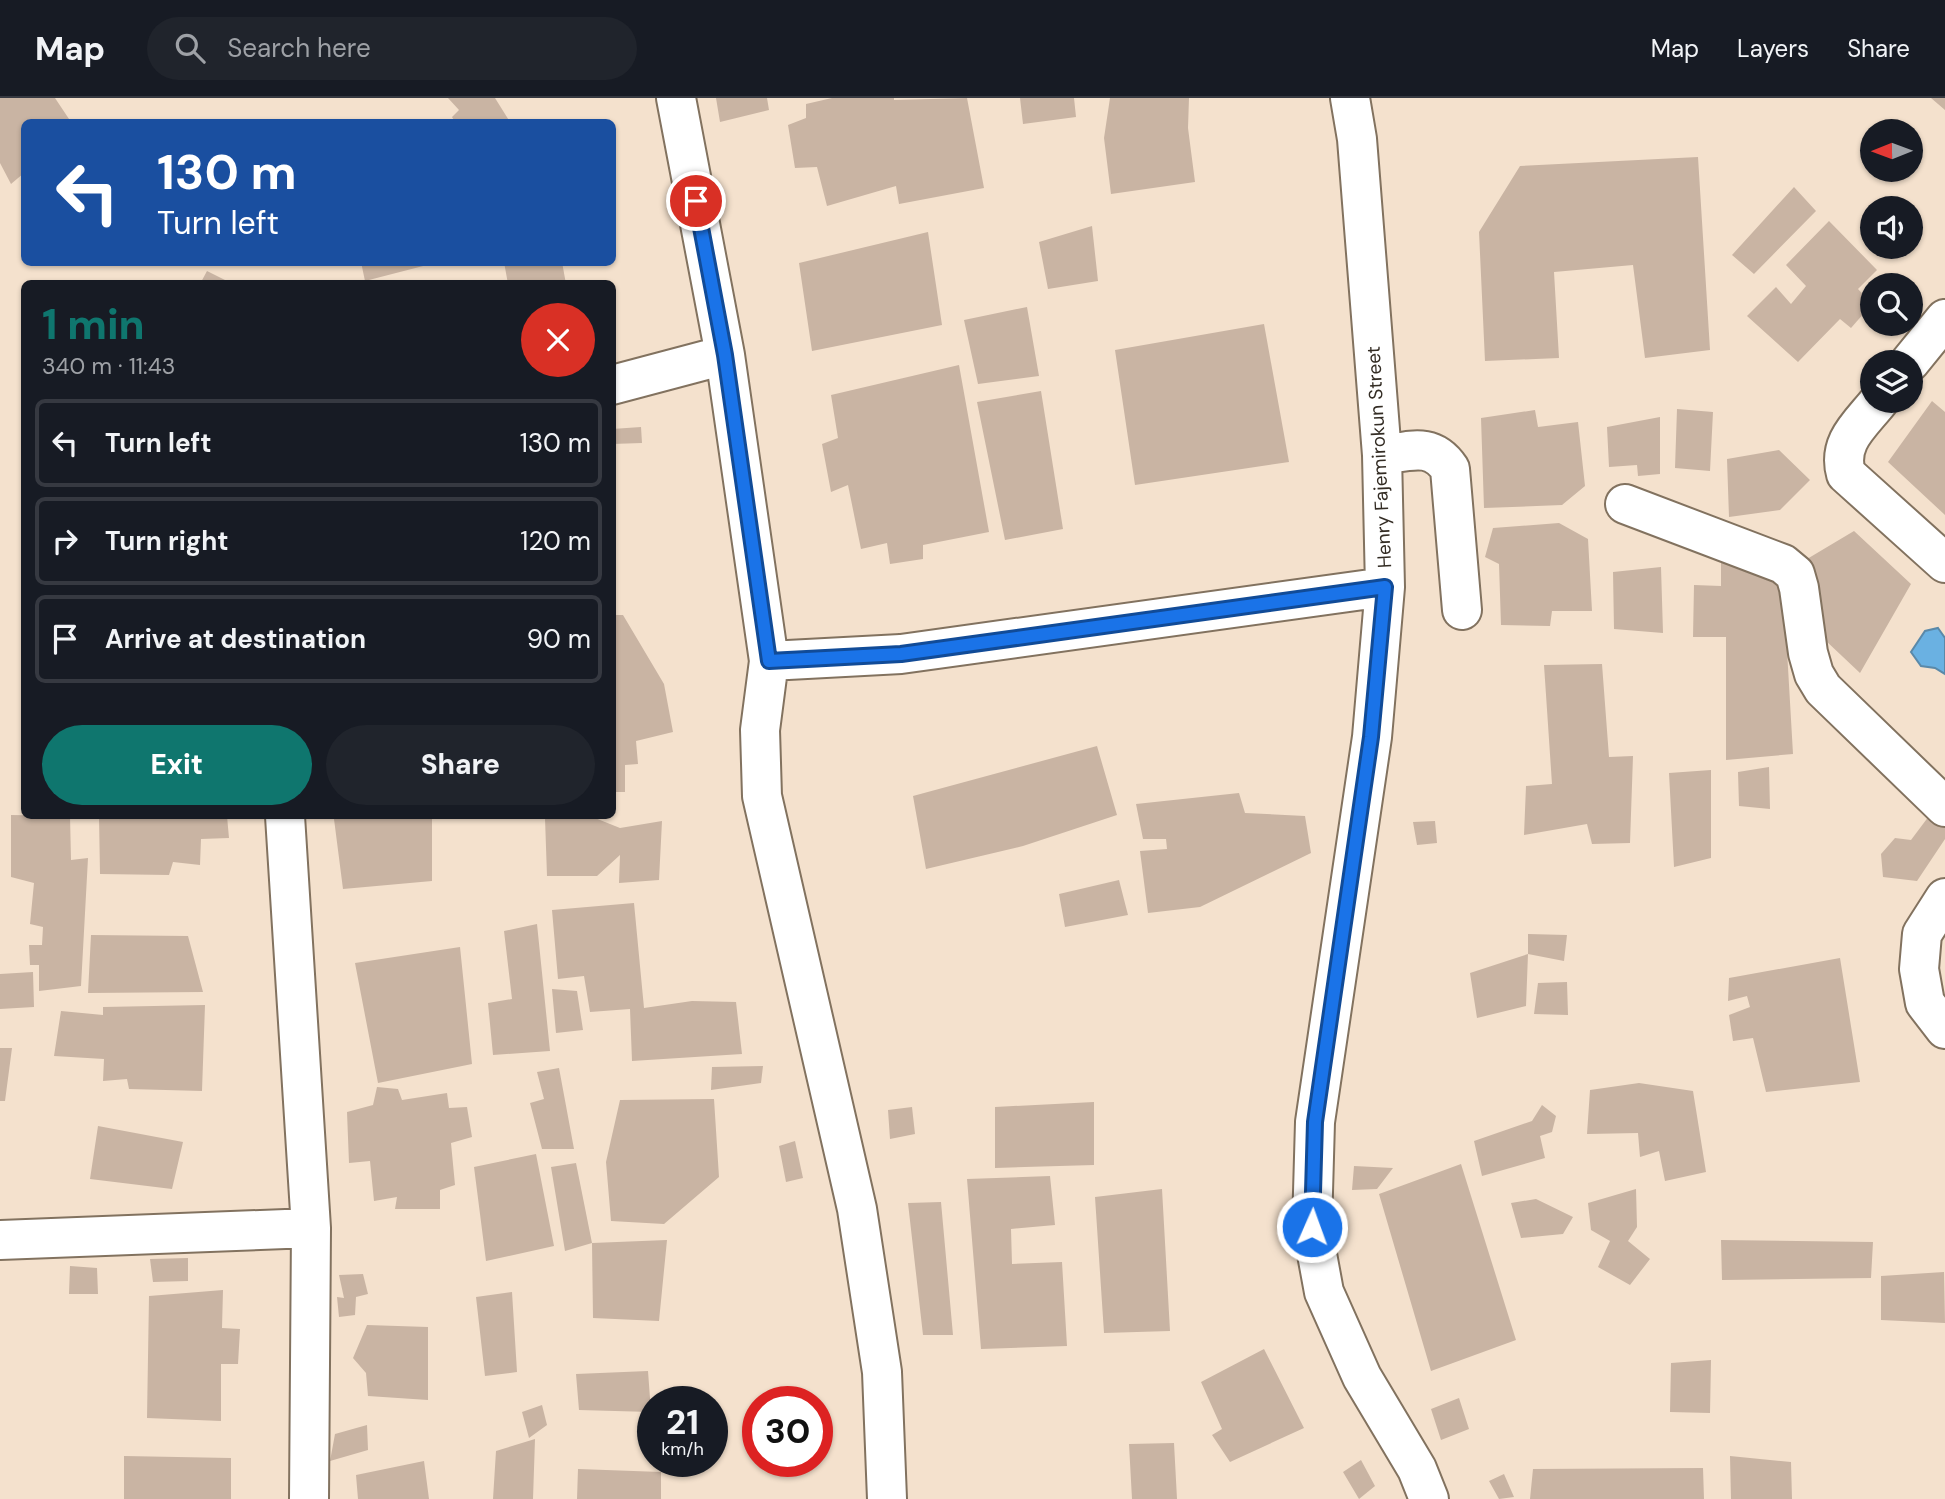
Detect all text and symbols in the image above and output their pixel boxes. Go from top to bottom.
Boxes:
search box [147,17,637,80]
text: Map [35,27,105,70]
icon: search [171,29,209,67]
text: Search here [227,31,371,65]
text: Map [1651,33,1699,64]
text: Layers [1737,33,1809,64]
text: Share [1847,33,1910,64]
north arrow [1860,119,1923,182]
map controls [1860,119,1923,413]
text: 130 m [157,140,297,204]
icon: left [42,147,133,238]
pin [666,171,726,231]
icon: arrive [677,182,715,220]
button: sound [1860,196,1923,259]
text: Turn left [157,202,279,244]
button: search [1860,273,1923,336]
text: 1 min [42,297,145,352]
button: close [521,303,595,377]
street label: Henry Fajemirokun Street [1361,345,1397,569]
button: layers [1860,350,1923,413]
text: 340 m · 11:43 [42,351,175,381]
icon: left [46,424,84,462]
text: Turn left [105,426,212,460]
text: 130 m [520,426,591,460]
icon: right [46,522,84,560]
text: Turn right [105,524,229,558]
text: 120 m [520,524,591,558]
icon: arrive [46,620,84,658]
text: Arrive at destination [105,622,366,656]
text: 90 m [527,622,591,656]
button: Exit [42,725,312,805]
button: Share [326,725,595,805]
position arrow [1275,1190,1349,1264]
speed limit sign: 30 [742,1386,833,1477]
text: 21 [666,1399,699,1445]
text: km/h [661,1437,704,1461]

